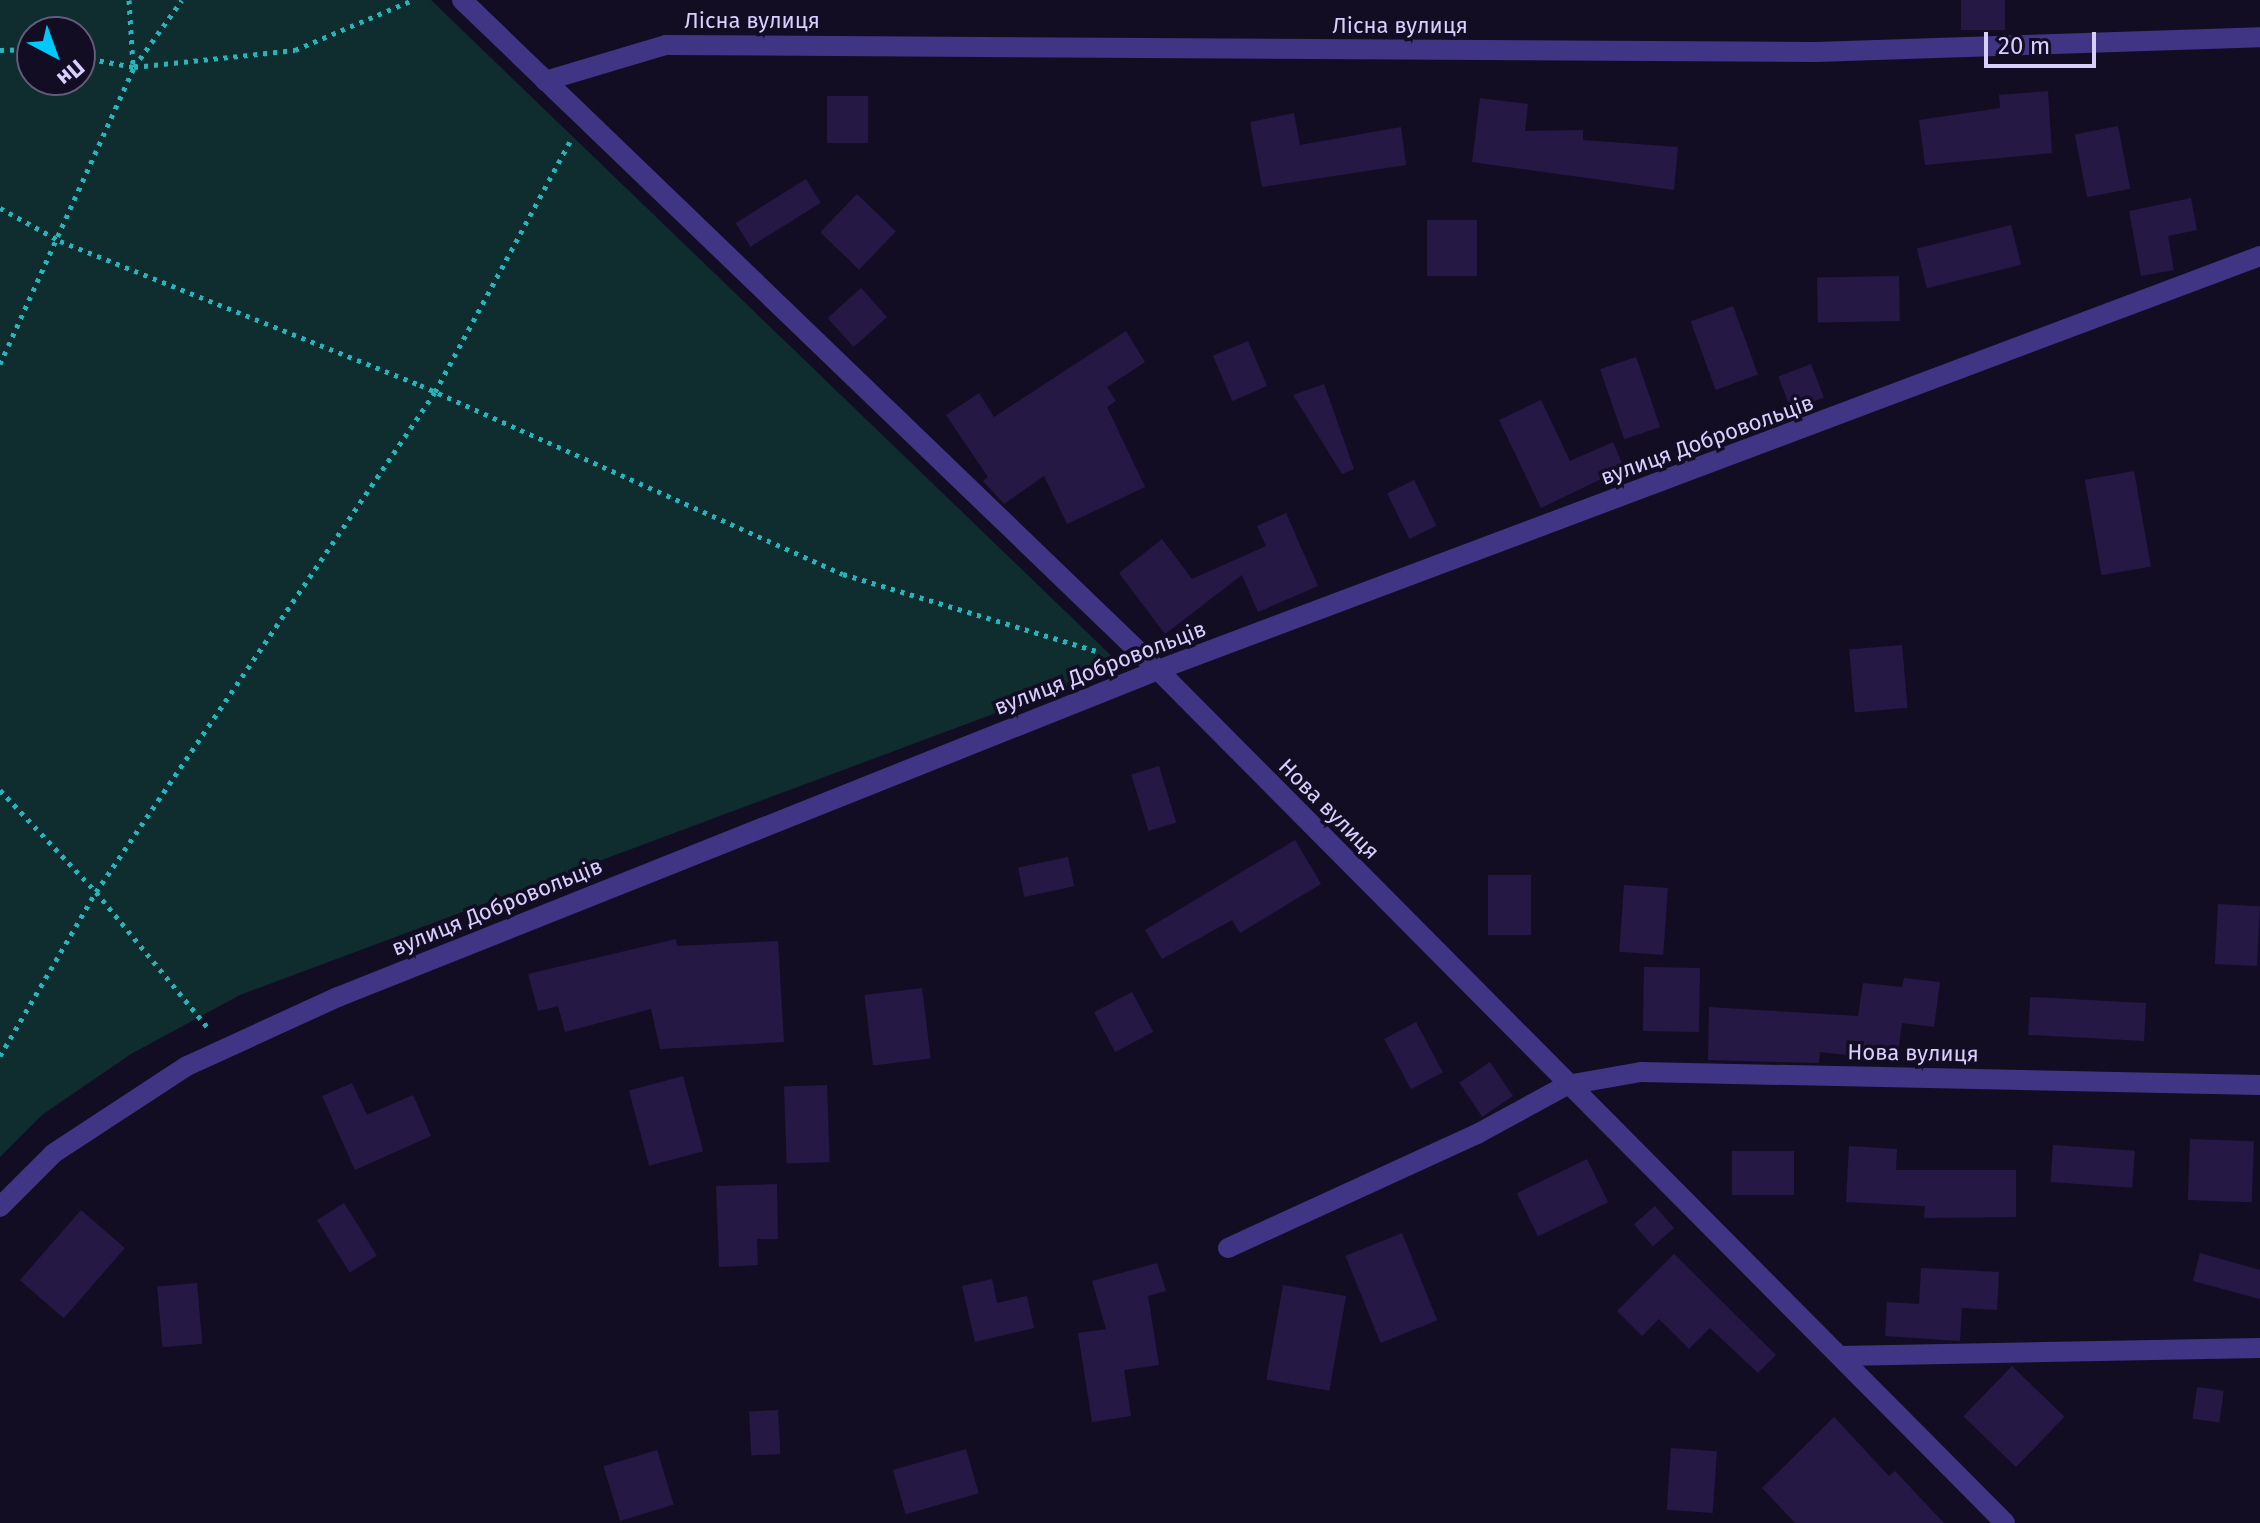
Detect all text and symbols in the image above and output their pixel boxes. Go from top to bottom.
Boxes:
street label: Лісна вулиця [684,8,820,34]
street label: Лісна вулиця [1332,13,1468,39]
north arrow [16,16,96,96]
scale bar [1988,16,2100,66]
text: 20 m [1998,32,2050,60]
text: Пн [52,54,90,92]
street label: вулиця Добровольців [1597,389,1817,491]
street label: вулиця Добровольців [990,615,1210,721]
street label: Нова вулиця [1273,753,1385,865]
street label: вулиця Добровольців [388,853,606,961]
street label: Нова вулиця [1847,1039,1979,1067]

